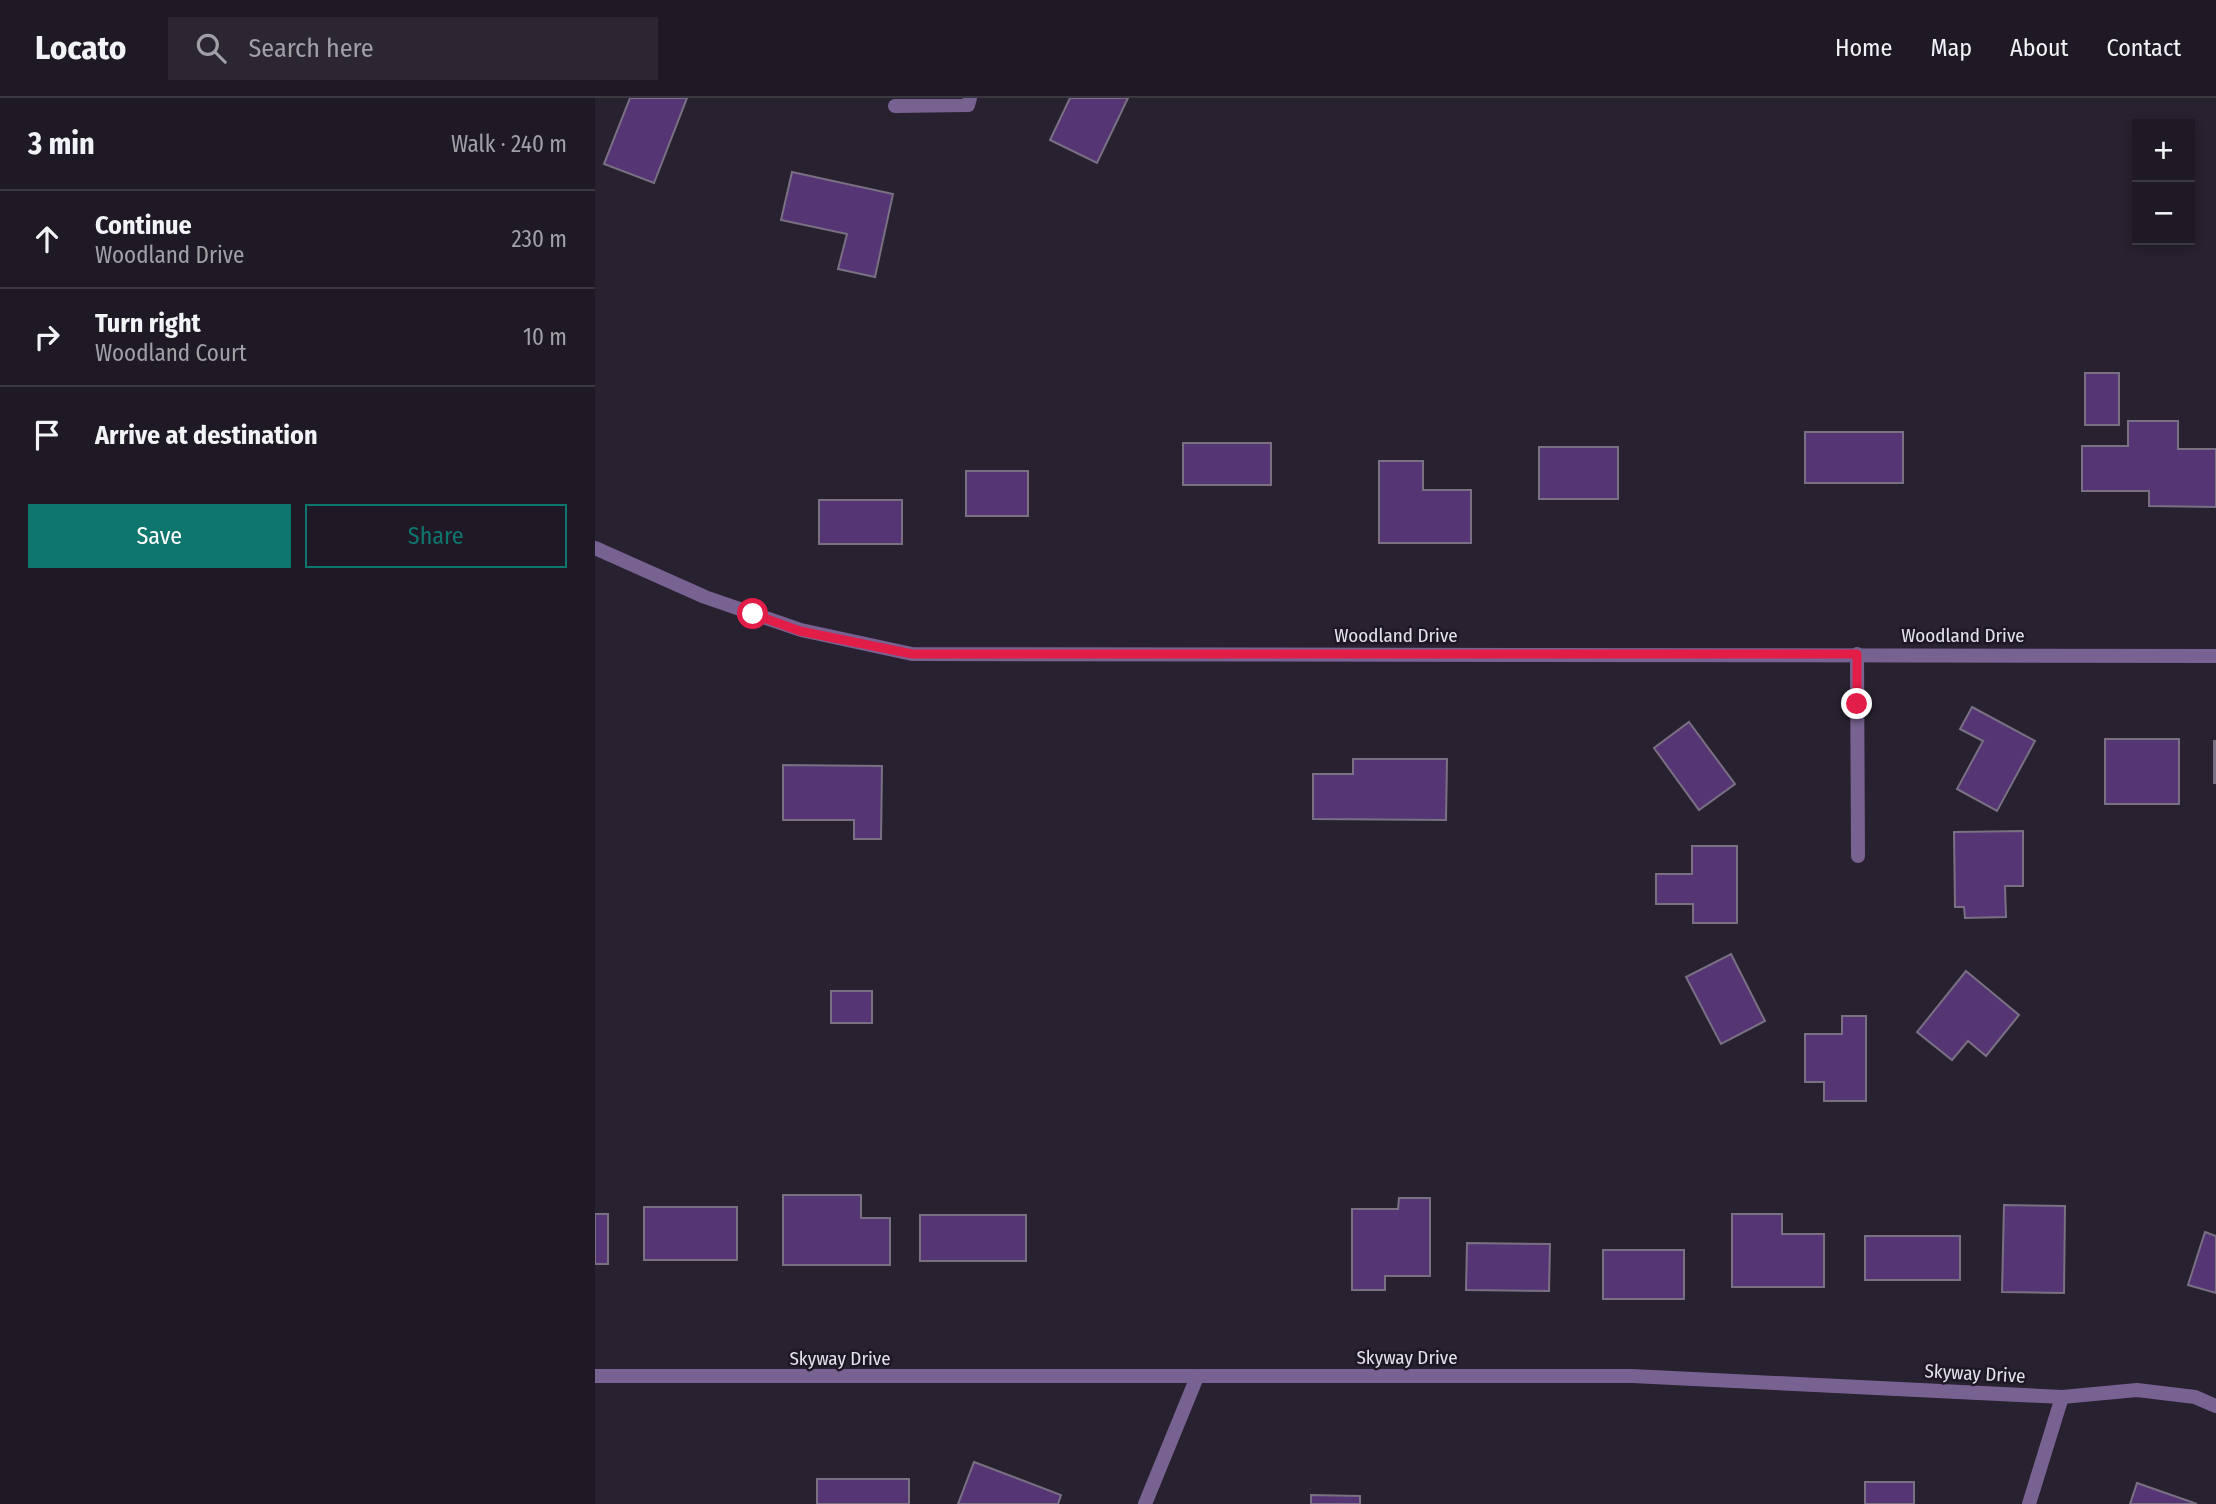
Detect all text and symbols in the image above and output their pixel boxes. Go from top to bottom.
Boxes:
search box [168,17,658,80]
text: Locato [35,28,126,68]
icon: search [192,29,230,67]
text: Search here [248,33,374,64]
text: Home [1835,34,1892,62]
text: Map [1930,34,1972,62]
text: About [2010,34,2068,62]
text: Contact [2106,34,2181,62]
map controls [2132,119,2195,245]
button: + [2132,119,2195,182]
text: 3 min [28,126,95,162]
text: Walk · 240 m [451,130,567,158]
button: − [2132,182,2195,245]
text: Continue [95,210,192,241]
icon: ahead [28,220,66,258]
text: 230 m [511,225,567,253]
text: Woodland Drive [95,241,244,269]
text: Turn right [95,308,201,339]
icon: right [28,318,66,356]
text: 10 m [523,323,567,351]
text: Woodland Court [95,339,247,367]
icon: arrive [28,416,66,454]
text: Arrive at destination [95,420,318,451]
button: Save [28,504,291,568]
button: Share [305,504,567,568]
route start [737,598,768,629]
street label: Woodland Drive [1334,624,1458,647]
street label: Woodland Drive [1901,624,2025,647]
route end [1841,688,1872,719]
street label: Skyway Drive [1356,1346,1458,1369]
street label: Skyway Drive [789,1347,891,1370]
street label: Skyway Drive [1924,1359,2026,1388]

